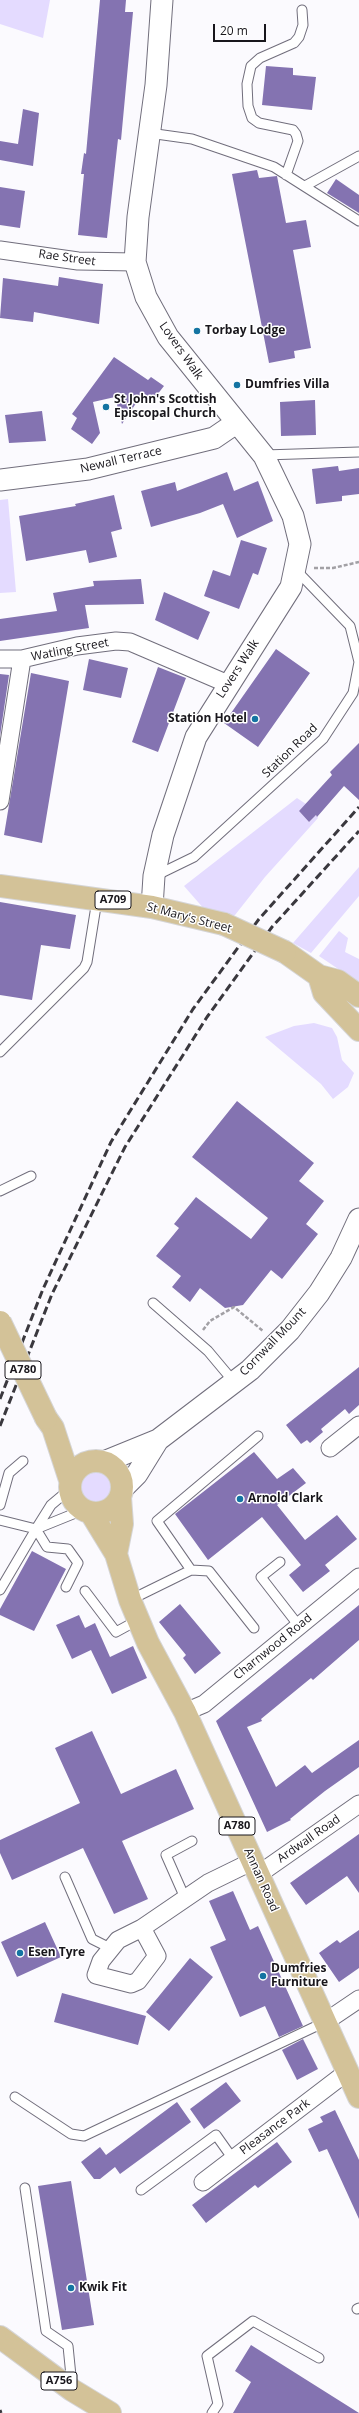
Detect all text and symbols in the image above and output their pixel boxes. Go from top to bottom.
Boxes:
scale bar [215,16,268,42]
text: 20 m [220,22,248,39]
street label: Rae Street [38,247,96,269]
street label: Lovers Walk [156,319,206,383]
place label: Torbay Lodge [205,324,285,338]
marker: Torbay Lodge [192,326,202,336]
place label: Dumfries Villa [245,378,330,392]
marker: Dumfries Villa [232,380,242,390]
place label: St John's Scottish Episcopal Church [114,393,217,421]
marker: St John's Scottish Episcopal Church [101,402,111,412]
street label: Newall Terrace [79,444,163,476]
street label: Watling Street [30,635,110,665]
street label: Lovers Walk [214,637,262,701]
place label: Station Hotel [168,712,247,726]
marker: Station Hotel [250,714,260,724]
street label: Station Road [259,721,321,781]
road number: A709 [95,891,131,909]
street label: St Mary's Street [145,900,233,936]
street label: Cornwall Mount [237,1305,309,1379]
road number: A780 [5,1361,41,1379]
place label: Arnold Clark [248,1492,323,1506]
marker: Arnold Clark [235,1494,245,1504]
street label: Charnwood Road [231,1611,315,1683]
street label: Ardwall Road [275,1812,343,1866]
road number: A780 [219,1817,255,1835]
street label: Annan Road [241,1846,281,1914]
place label: Esen Tyre [28,1946,85,1960]
marker: Esen Tyre [15,1948,25,1958]
place label: Dumfries Furniture [271,1962,328,1990]
marker: Dumfries Furniture [258,1971,268,1981]
street label: Pleasance Park [237,2096,313,2158]
place label: Kwik Fit [79,2281,127,2295]
marker: Kwik Fit [66,2283,76,2293]
road number: A756 [41,2372,77,2390]

